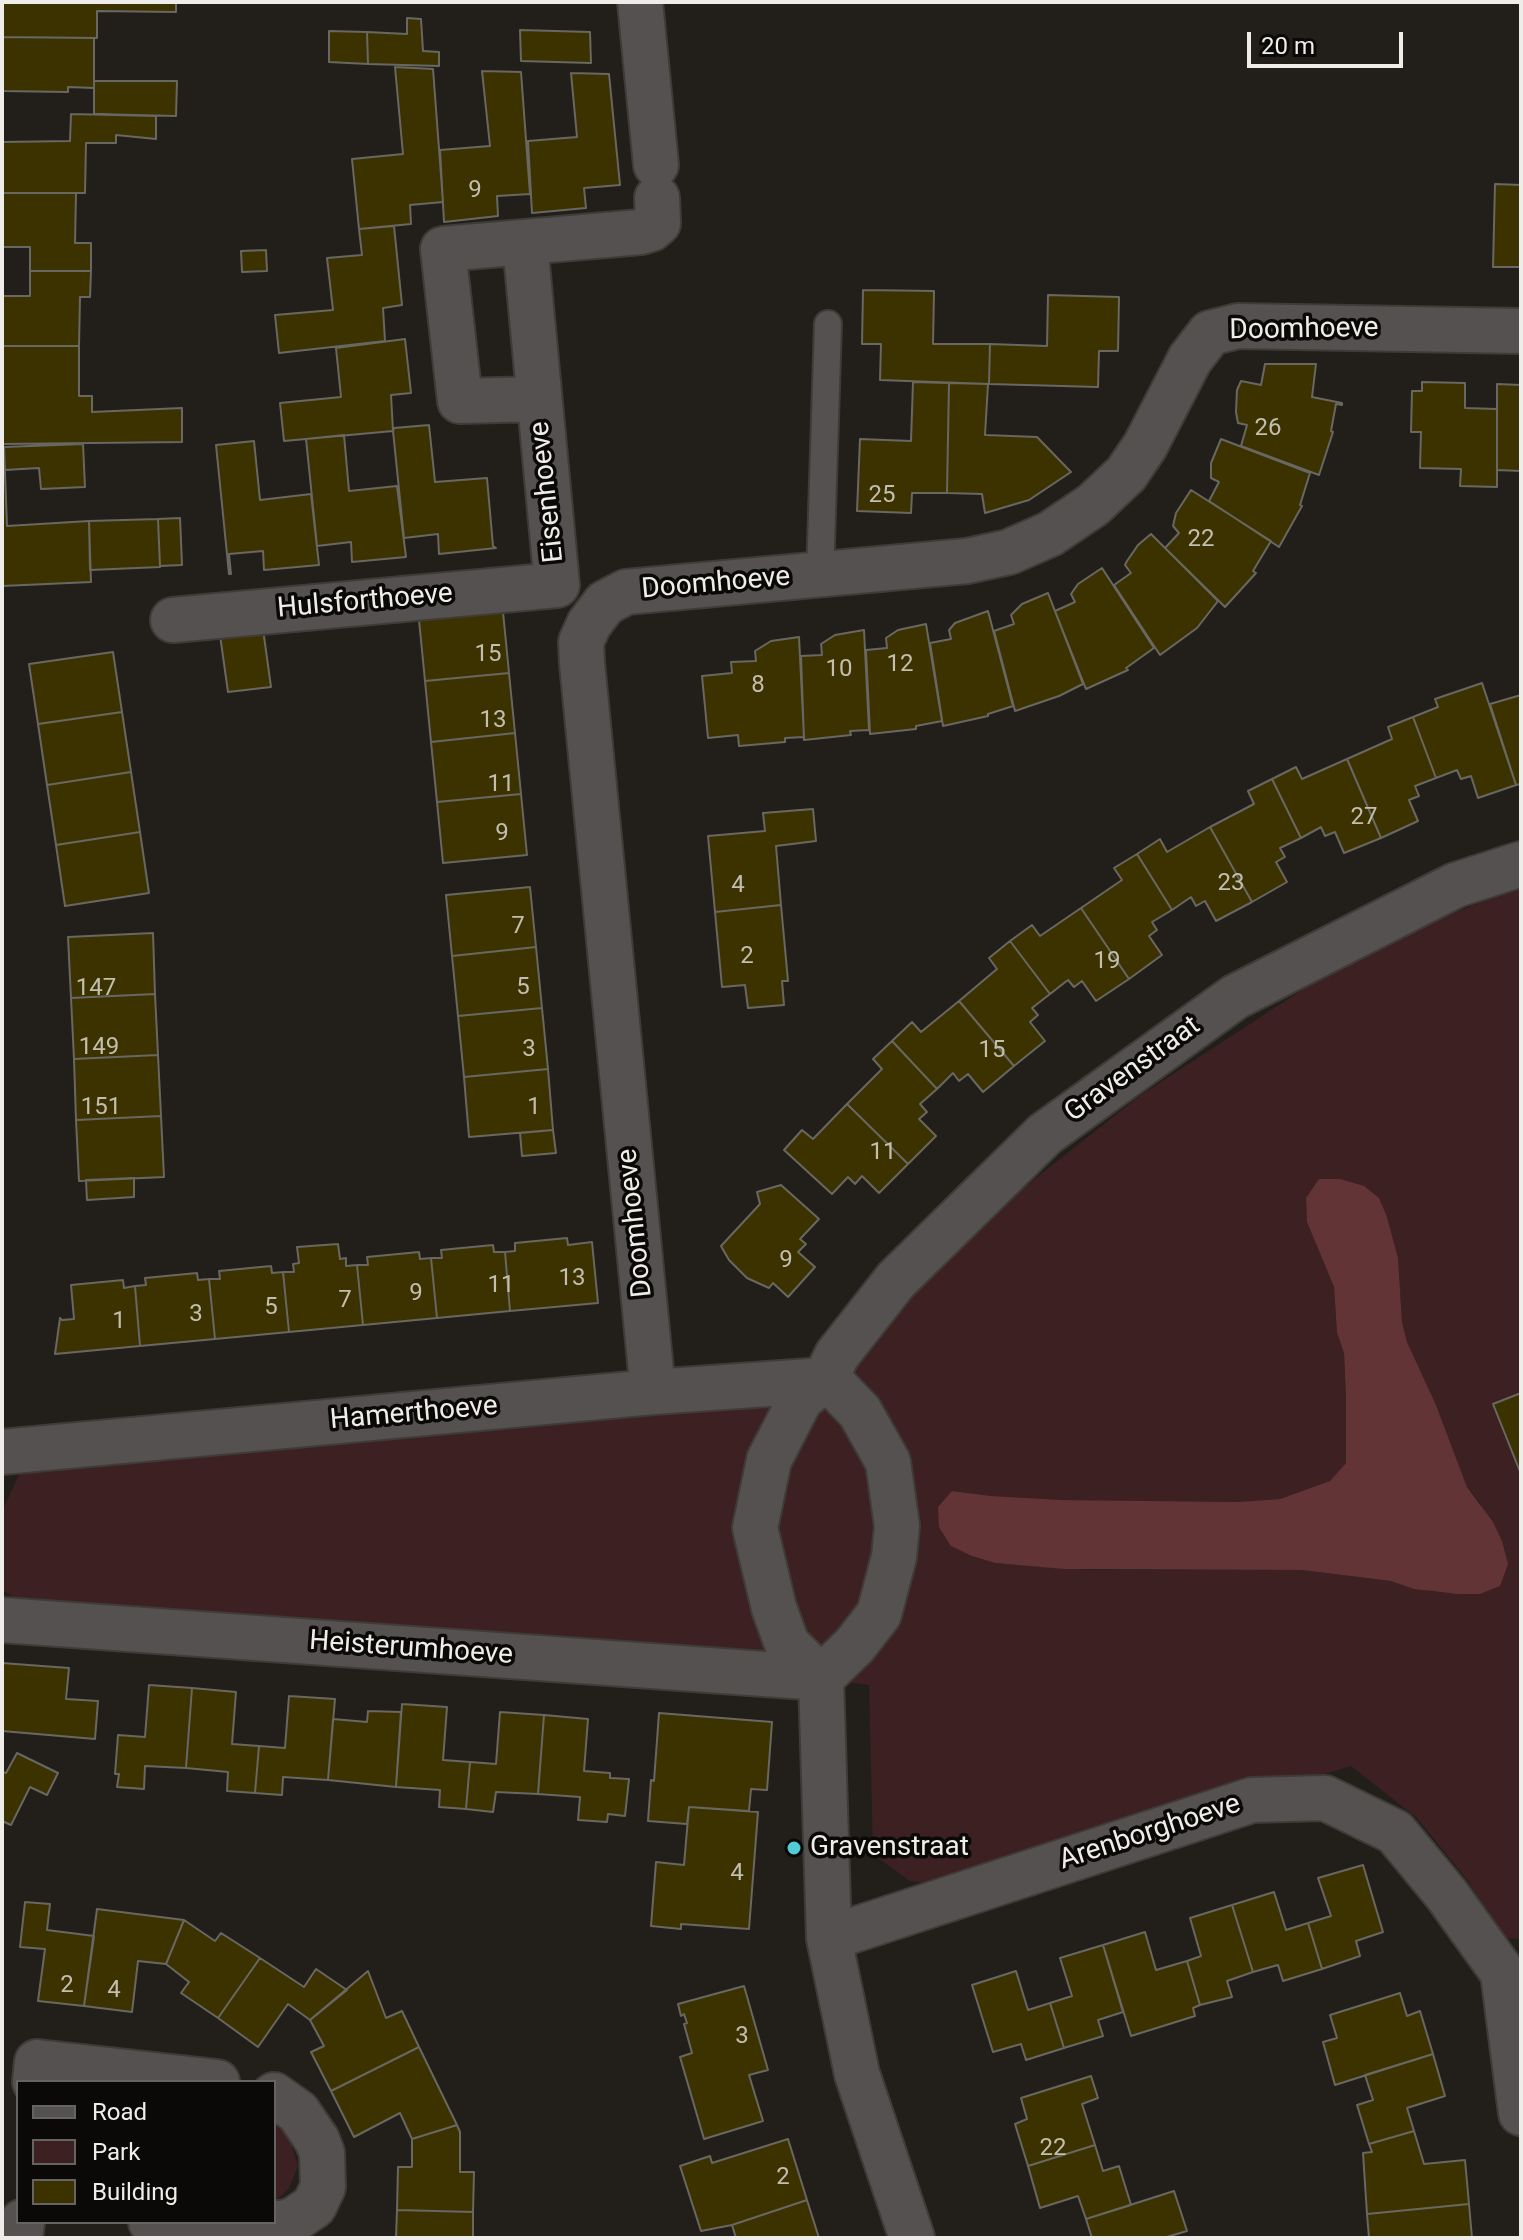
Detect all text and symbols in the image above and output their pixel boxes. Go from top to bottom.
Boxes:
scale bar [1251,16,1407,66]
text: 20 m [1261,32,1315,60]
house number: 9 [468,177,482,205]
street label: Doomhoeve [1229,312,1379,348]
house number: 26 [1255,415,1281,443]
street label: Eisenhoeve [524,420,572,564]
house number: 25 [869,482,895,510]
house number: 22 [1188,526,1214,554]
street label: Doomhoeve [640,561,792,607]
street label: Hulsforthoeve [276,578,454,626]
house number: 15 [475,641,501,669]
house number: 12 [887,651,913,679]
house number: 10 [826,656,852,684]
house number: 8 [751,672,765,700]
house number: 13 [480,707,506,735]
house number: 11 [488,771,514,799]
house number: 27 [1351,804,1377,832]
house number: 9 [495,820,509,848]
house number: 23 [1218,870,1244,898]
house number: 4 [731,872,745,900]
house number: 7 [511,913,525,941]
house number: 2 [740,943,754,971]
house number: 19 [1094,948,1120,976]
house number: 5 [516,974,530,1002]
house number: 147 [76,975,116,1003]
street label: Gravenstraat [1059,1010,1207,1130]
house number: 149 [79,1034,119,1062]
house number: 3 [522,1036,536,1064]
house number: 15 [979,1037,1005,1065]
house number: 151 [81,1094,121,1122]
house number: 1 [527,1094,541,1122]
house number: 11 [870,1139,896,1167]
street label: Doomhoeve [611,1147,661,1299]
house number: 9 [779,1247,793,1275]
house number: 13 [559,1265,585,1293]
house number: 11 [488,1272,514,1300]
house number: 9 [409,1280,423,1308]
house number: 7 [338,1287,352,1315]
house number: 5 [264,1294,278,1322]
house number: 3 [189,1301,203,1329]
house number: 1 [112,1308,126,1336]
street label: Hamerthoeve [329,1390,499,1438]
street label: Heisterumhoeve [308,1625,514,1673]
street label: Arenborghoeve [1055,1788,1245,1878]
place label: Gravenstraat [810,1831,969,1865]
marker: Gravenstraat [785,1839,803,1857]
house number: 4 [730,1860,744,1888]
house number: 2 [60,1972,74,2000]
house number: 4 [107,1977,121,2005]
house number: 3 [735,2023,749,2051]
legend [16,2080,276,2224]
text: Road [92,2098,147,2126]
house number: 22 [1040,2135,1066,2163]
text: Park [92,2138,140,2166]
house number: 2 [776,2164,790,2192]
text: Building [92,2178,178,2206]

